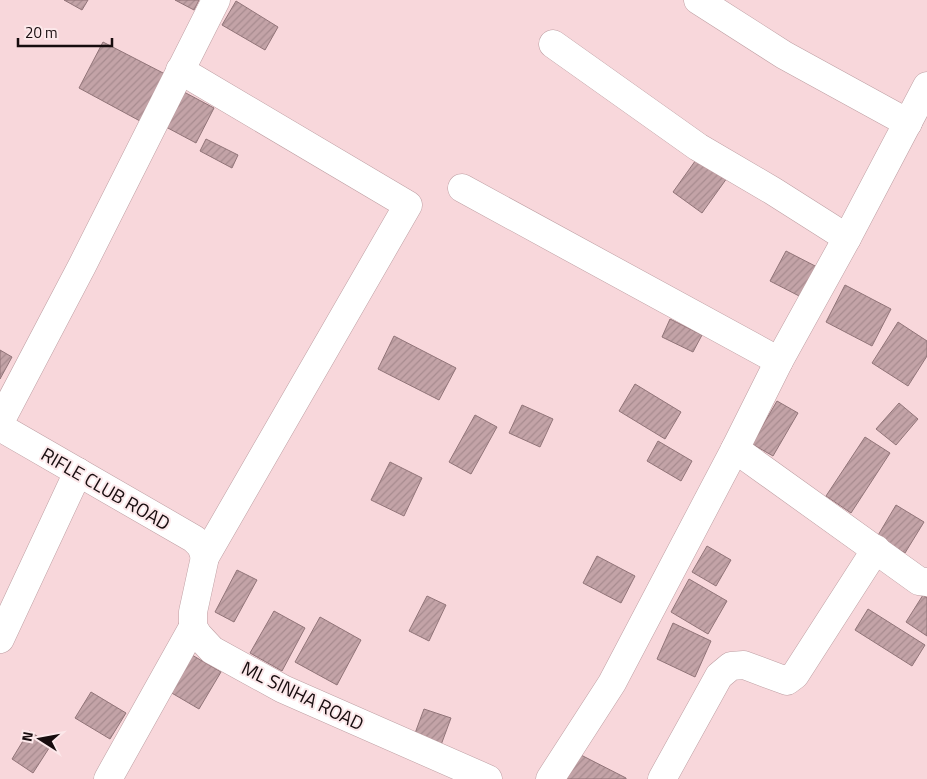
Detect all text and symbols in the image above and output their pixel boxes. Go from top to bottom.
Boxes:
scale bar [18,15,111,47]
text: 20 m [25,21,58,44]
street label: RIFLE CLUB ROAD [36,439,176,537]
street label: ML SINHA ROAD [237,653,369,737]
north arrow [15,714,65,764]
text: N [16,730,38,743]

